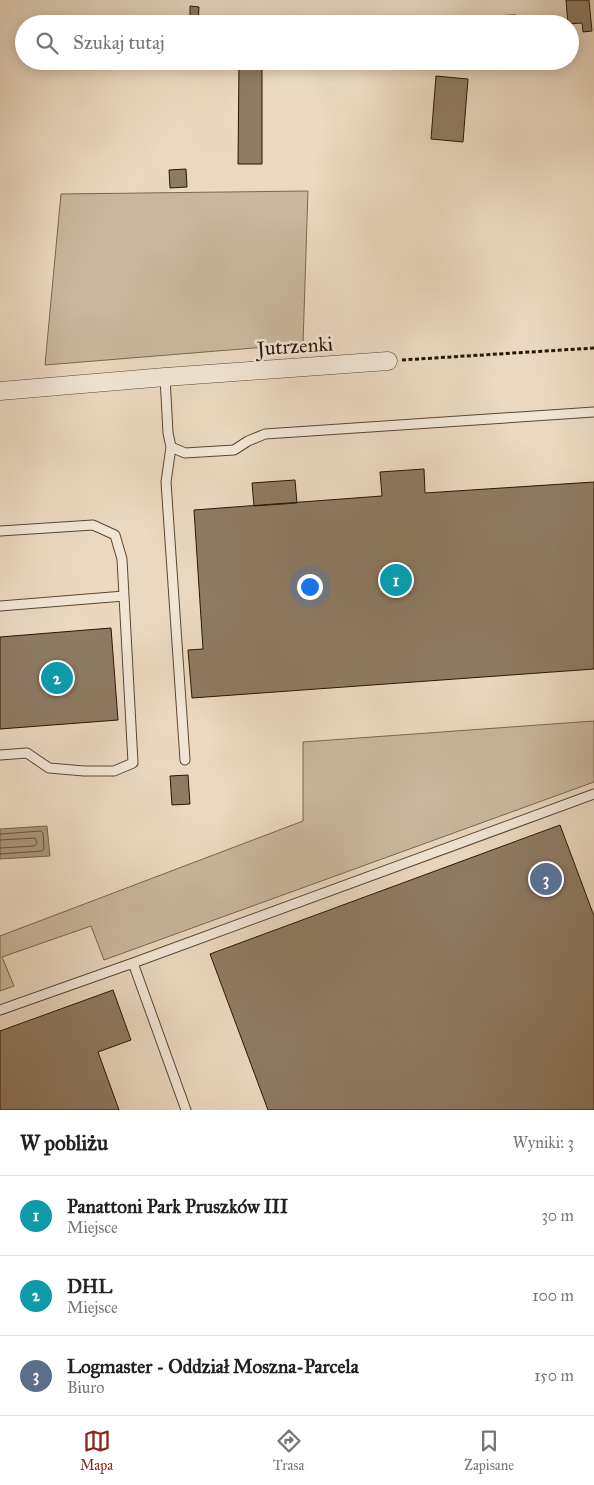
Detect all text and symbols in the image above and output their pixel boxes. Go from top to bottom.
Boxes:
search box [15,15,579,70]
icon: search [33,29,61,57]
text: Szukaj tutaj [73,31,165,54]
street label: Jutrzenki [254,331,334,362]
pin: 1 [380,561,412,599]
your location [297,574,323,600]
pin: 2 [41,659,73,697]
pin: 3 [530,860,562,898]
text: W pobliżu [20,1130,108,1156]
text: Wyniki: 3 [513,1133,574,1152]
text: Panattoni Park Pruszków III [67,1195,288,1218]
text: 1 [33,1206,39,1225]
text: 30 m [541,1206,574,1225]
text: Miejsce [67,1218,118,1237]
text: DHL [67,1275,112,1298]
text: 2 [32,1286,40,1305]
text: 100 m [532,1286,574,1305]
text: Miejsce [67,1298,118,1317]
text: Logmaster - Oddział Moszna-Parcela [67,1355,359,1378]
text: 3 [33,1366,39,1385]
text: 150 m [534,1366,574,1385]
text: Biuro [67,1378,104,1397]
tab: Mapa [80,1427,113,1474]
tab: Trasa [273,1427,304,1474]
tab: Zapisane [464,1427,514,1474]

